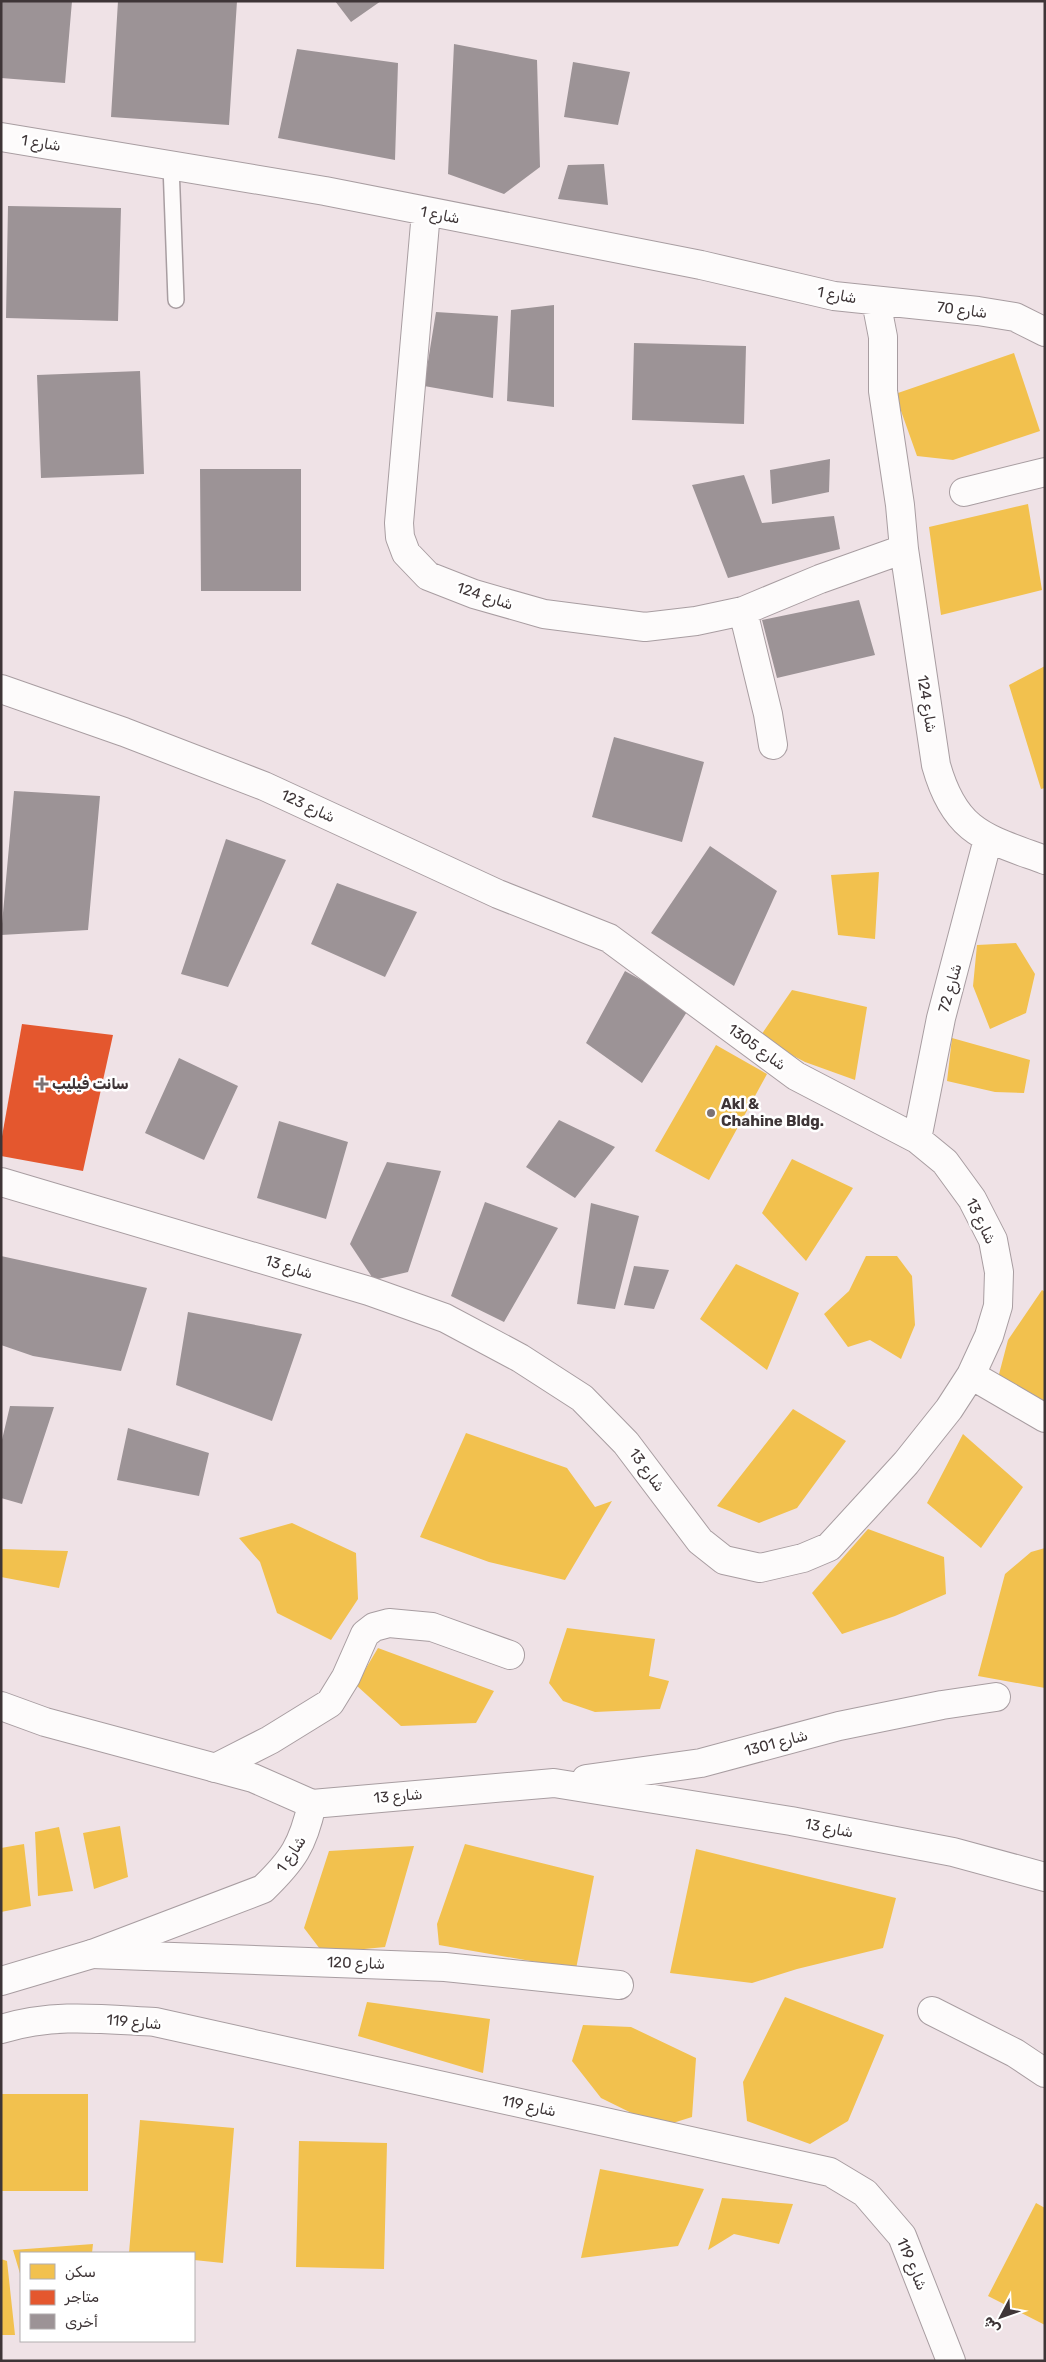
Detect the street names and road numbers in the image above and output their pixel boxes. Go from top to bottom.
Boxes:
street label: شارع 1 [20,131,62,157]
street label: شارع 1 [418,202,461,230]
street label: شارع 1 [815,283,858,309]
street label: شارع 70 [935,298,988,324]
street label: شارع 124 [454,578,515,615]
street label: شارع 124 [912,674,940,734]
street label: شارع 123 [277,786,338,828]
street label: شارع 72 [934,961,967,1015]
street label: شارع 1305 [723,1020,790,1076]
street label: شارع 13 [960,1195,1000,1248]
street label: شارع 13 [262,1251,315,1285]
street label: شارع 13 [624,1445,669,1496]
street label: شارع 1301 [742,1726,810,1762]
street label: شارع 13 [373,1785,423,1809]
street label: شارع 13 [803,1814,855,1843]
street label: شارع 1 [272,1832,311,1877]
street label: شارع 120 [326,1953,385,1975]
street label: شارع 119 [105,2011,162,2035]
street label: شارع 119 [500,2091,558,2123]
street label: شارع 119 [891,2235,931,2294]

